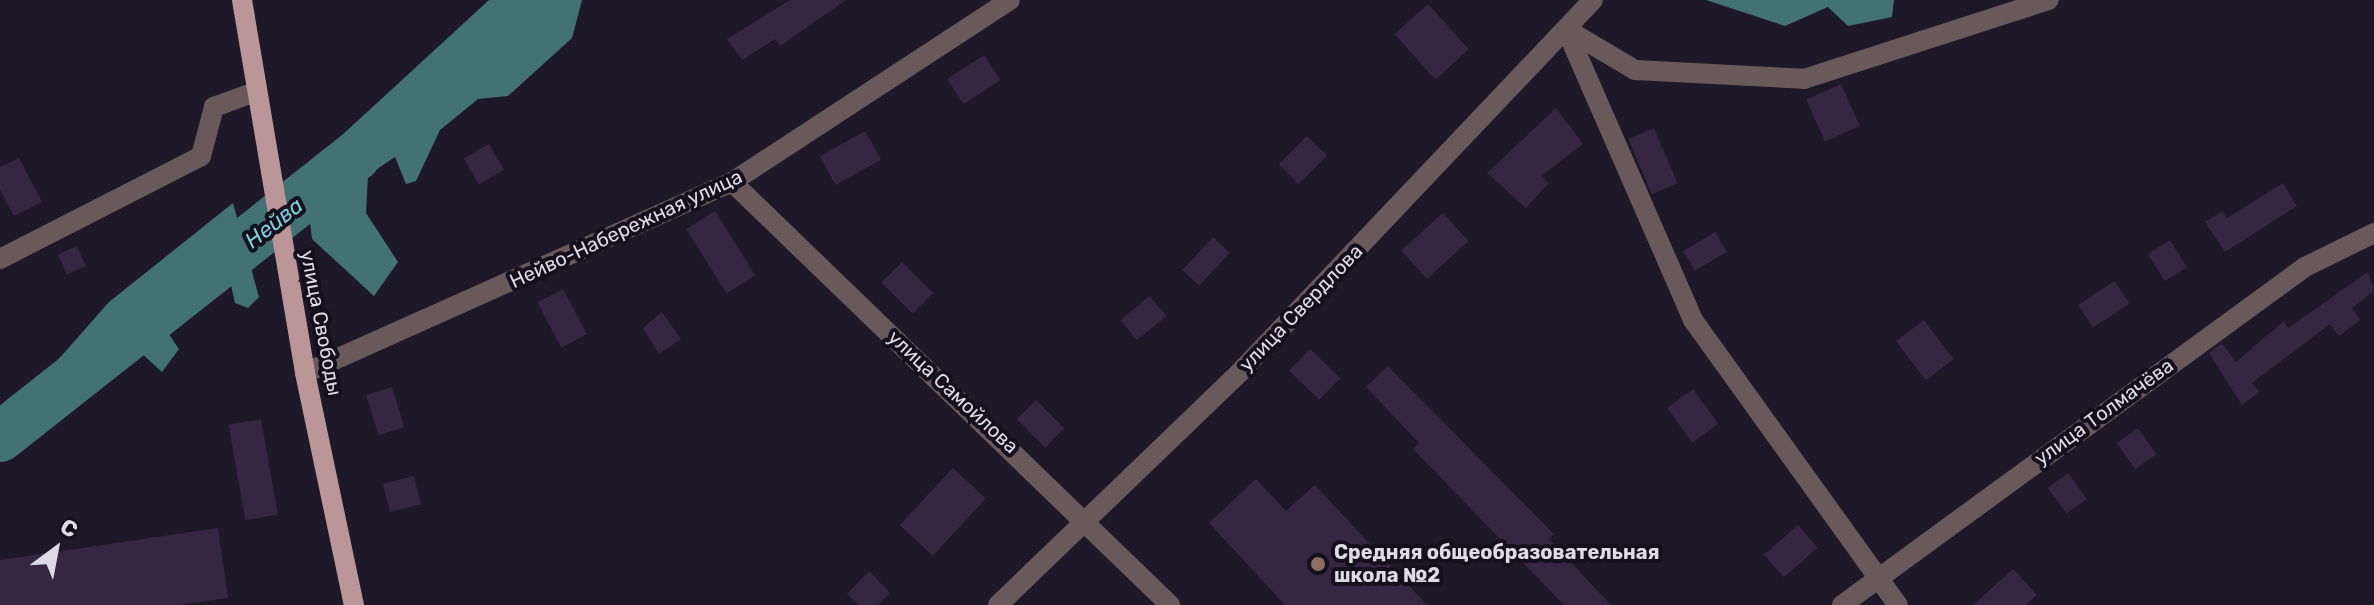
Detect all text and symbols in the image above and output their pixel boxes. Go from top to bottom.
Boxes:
street label: Нейво-Набережная улица [506,165,746,293]
water label: Нейва [240,192,308,254]
street label: улица Свердлова [1234,239,1368,377]
street label: улица Свободы [295,248,347,398]
street label: улица Самойлова [883,325,1023,459]
street label: улица Толмачёва [2030,353,2178,471]
north arrow [16,509,96,589]
text: С [55,513,83,544]
place label: Средняя общеобразовательная школа №2 [1334,540,1660,587]
marker: Средняя общеобразовательная школа №2 [1309,555,1327,573]

